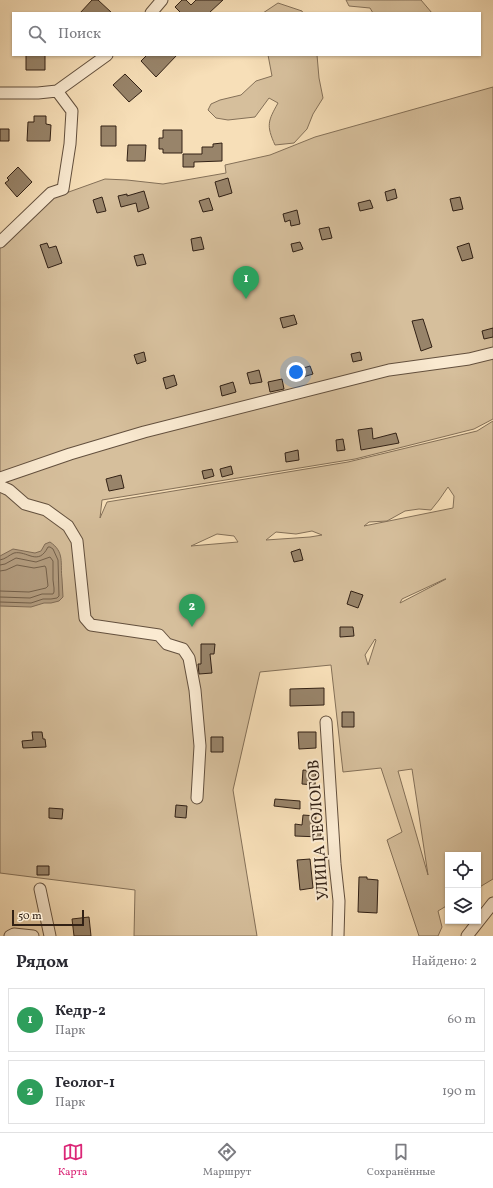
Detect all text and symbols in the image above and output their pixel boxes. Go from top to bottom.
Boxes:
search box [12,12,481,56]
icon: search [26,23,48,45]
text: Поиск [58,24,101,45]
pin: 1 [233,266,259,299]
your location [286,362,306,382]
pin: 2 [179,594,205,627]
street label: УЛИЦА ГЕОЛОГОВ [303,759,335,901]
map controls [445,852,481,924]
button: locate [445,852,481,888]
button: layers [445,888,481,924]
scale bar [12,908,84,927]
text: 50 m [18,909,42,924]
text: Рядом [16,951,69,974]
text: Найдено: 2 [412,953,477,971]
text: Кедр-2 [55,1001,106,1022]
text: 1 [27,1011,33,1029]
text: 60 m [448,1011,476,1029]
text: Парк [55,1022,85,1040]
text: Геолог-1 [55,1073,115,1094]
text: 2 [27,1083,33,1101]
text: 190 m [442,1083,476,1101]
text: Парк [55,1094,85,1112]
tab: Карта [58,1141,88,1180]
tab: Маршрут [203,1141,251,1180]
tab: Сохранённые [367,1141,435,1180]

